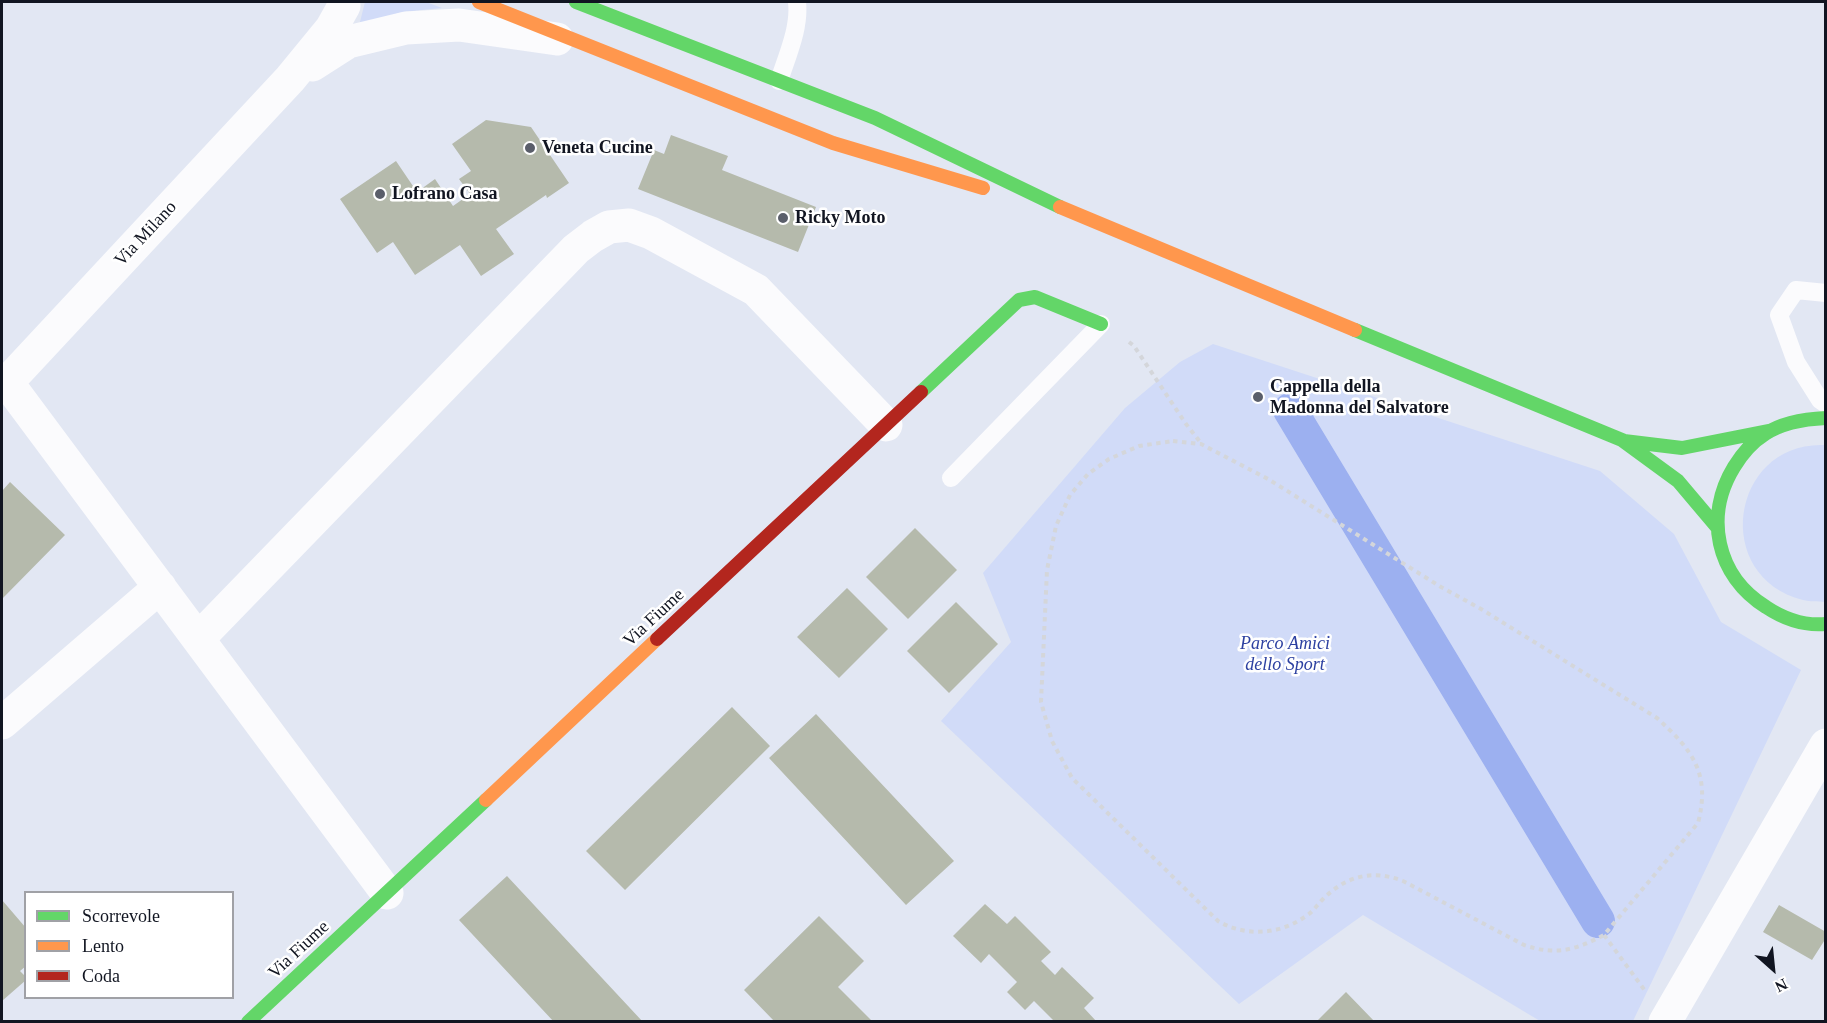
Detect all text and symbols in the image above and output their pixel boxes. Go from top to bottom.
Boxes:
place label: Veneta Cucine [542,137,653,159]
marker: Veneta Cucine [523,141,537,155]
place label: Lofrano Casa [392,183,498,205]
marker: Lofrano Casa [373,187,387,201]
street label: Via Milano [110,197,182,271]
place label: Ricky Moto [795,207,885,229]
marker: Ricky Moto [776,211,790,225]
place label: Cappella della Madonna del Salvatore [1270,376,1449,418]
marker: Cappella della Madonna del Salvatore [1251,390,1265,404]
street label: Via Fiume [619,584,689,652]
park label: Parco Amici dello Sport [1240,633,1330,676]
legend [24,891,234,999]
text: Scorrevole [82,906,160,926]
street label: Via Fiume [264,916,334,984]
text: Lento [82,936,124,956]
north arrow [1743,939,1803,999]
text: Coda [82,966,120,986]
text: N [1772,975,1790,996]

